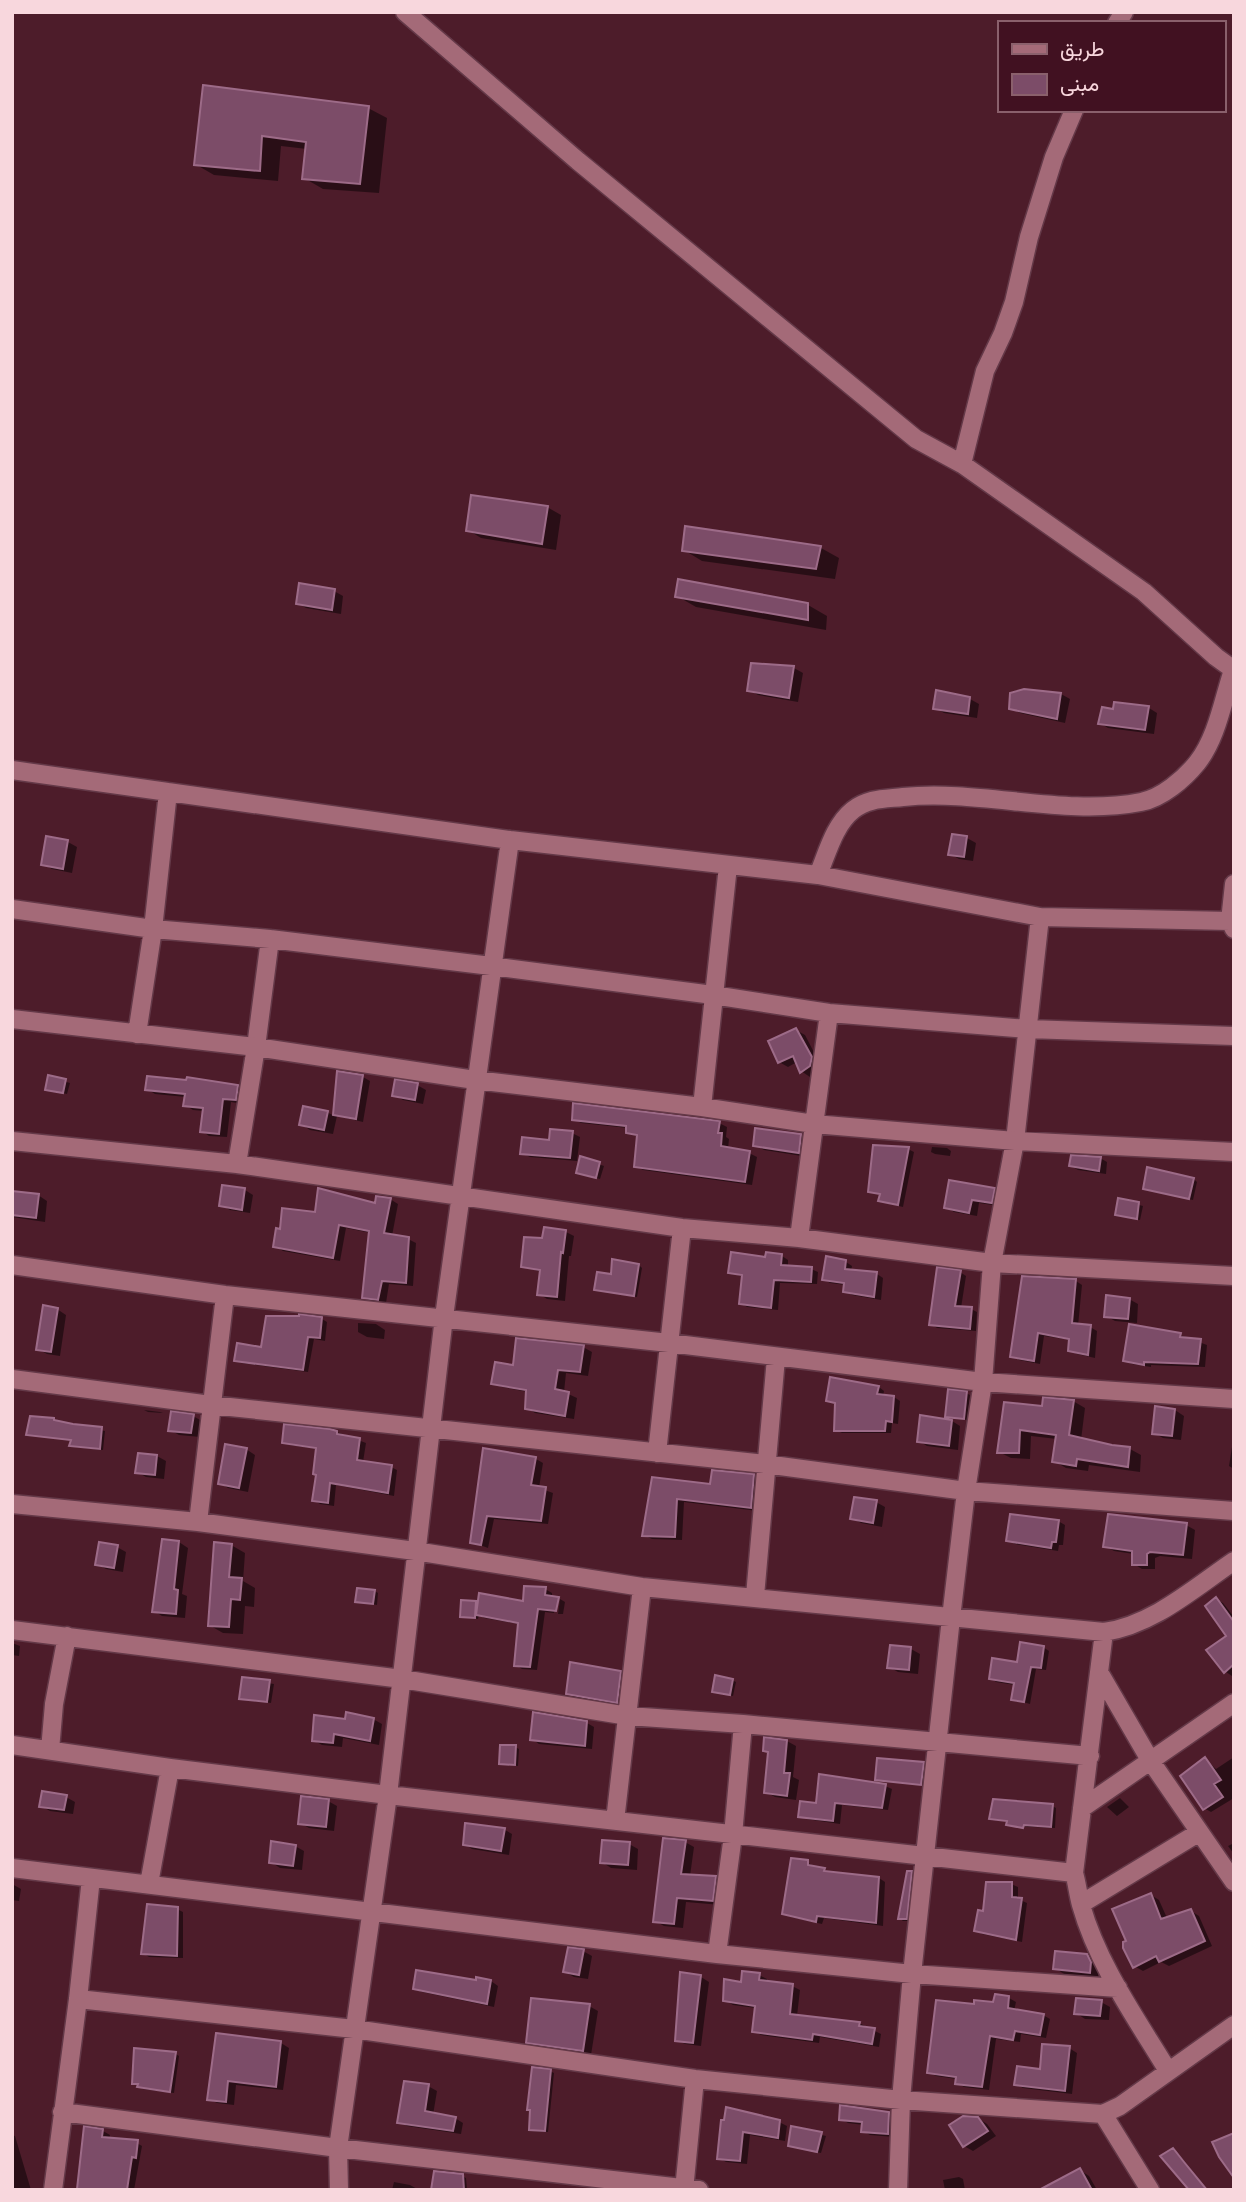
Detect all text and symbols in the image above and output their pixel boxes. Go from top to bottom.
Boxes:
legend [998,21,1225,112]
text: طريق [1060,36,1105,62]
text: مبنى [1060,71,1099,96]

